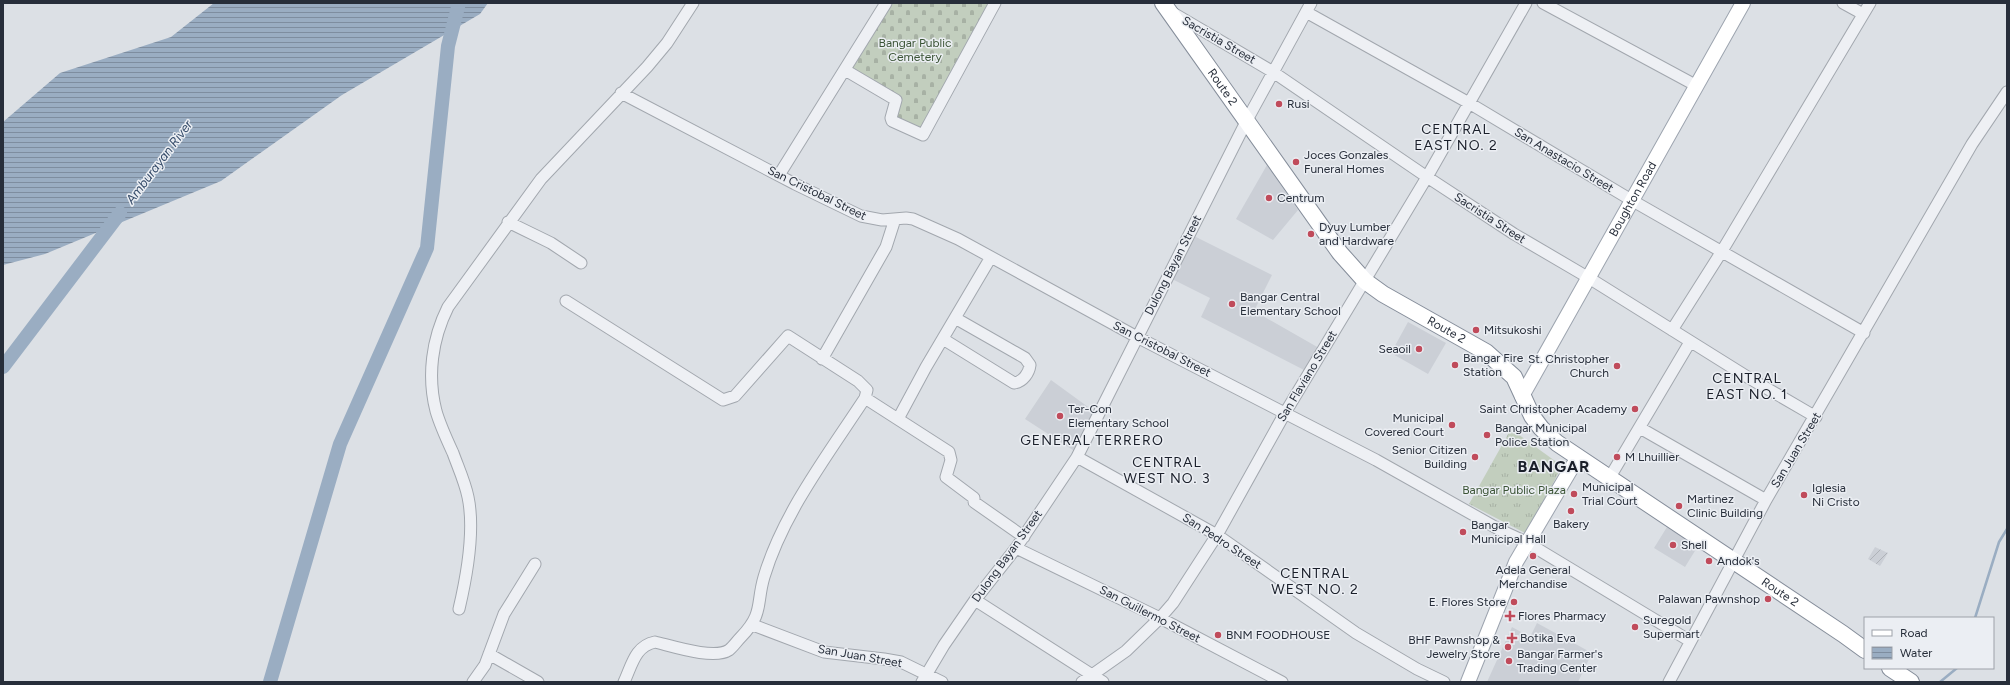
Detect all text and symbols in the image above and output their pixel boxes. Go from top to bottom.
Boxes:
street label: Sacristia Street [1180,13,1259,67]
park label: Bangar Public Cemetery [879,36,952,64]
street label: Route 2 [1205,66,1240,108]
place label: Rusi [1287,97,1310,111]
marker: Rusi [1274,99,1284,109]
water label: Amburayan River [122,117,196,208]
district label: CENTRAL EAST NO. 2 [1414,121,1498,154]
street label: San Anastacio Street [1512,125,1616,195]
place label: Joces Gonzales Funeral Homes [1304,148,1389,176]
marker: Joces Gonzales Funeral Homes [1291,157,1301,167]
street label: Boughton Road [1606,159,1659,239]
street label: San Cristobal Street [765,163,869,223]
street label: Sacristia Street [1452,190,1529,247]
place label: Centrum [1277,191,1324,205]
marker: Centrum [1264,193,1274,203]
street label: Dulong Bayan Street [1142,212,1204,317]
place label: Dyuy Lumber and Hardware [1319,220,1394,248]
marker: Dyuy Lumber and Hardware [1306,229,1316,239]
place label: Bangar Central Elementary School [1240,290,1341,318]
marker: Bangar Central Elementary School [1227,299,1237,309]
street label: Route 2 [1425,313,1468,346]
street label: San Cristobal Street [1111,318,1214,380]
place label: Mitsukoshi [1484,323,1541,337]
marker: Mitsukoshi [1471,325,1481,335]
street label: San Flaviano Street [1274,328,1340,424]
place label: Seaoil [1379,342,1411,356]
marker: Seaoil [1414,344,1424,354]
place label: Bangar Fire Station [1463,351,1524,379]
place label: St. Christopher Church [1528,352,1609,380]
marker: Bangar Fire Station [1450,360,1460,370]
marker: St. Christopher Church [1612,361,1622,371]
district label: CENTRAL EAST NO. 1 [1706,370,1788,403]
place label: Ter-Con Elementary School [1068,402,1169,430]
place label: Saint Christopher Academy [1479,402,1628,416]
marker: Saint Christopher Academy [1630,404,1640,414]
street label: San Juan Street [1768,409,1824,490]
marker: Ter-Con Elementary School [1055,411,1065,421]
place label: Municipal Covered Court [1364,411,1444,439]
marker: Municipal Covered Court [1447,420,1457,430]
place label: Bangar Municipal Police Station [1495,421,1587,449]
marker: Bangar Municipal Police Station [1482,430,1492,440]
district label: GENERAL TERRERO [1020,432,1164,449]
place label: Senior Citizen Building [1392,443,1467,471]
place label: M Lhuillier [1625,450,1679,464]
marker: Senior Citizen Building [1470,452,1480,462]
marker: M Lhuillier [1612,452,1622,462]
district label: CENTRAL WEST NO. 3 [1123,454,1211,487]
district label: BANGAR [1518,457,1590,476]
place label: Municipal Trial Court [1582,480,1638,508]
place label: Iglesia Ni Cristo [1812,481,1860,509]
park label: Bangar Public Plaza [1462,483,1566,497]
marker: Municipal Trial Court [1569,489,1579,499]
marker: Iglesia Ni Cristo [1799,490,1809,500]
place label: Martinez Clinic Building [1687,492,1763,520]
marker: Martinez Clinic Building [1674,501,1684,511]
marker: Bakery [1566,506,1576,516]
street label: Dulong Bayan Street [969,507,1045,605]
street label: San Pedro Street [1180,510,1264,572]
place label: Bakery [1553,517,1590,531]
place label: Bangar Municipal Hall [1471,518,1546,546]
marker: Bangar Municipal Hall [1458,527,1468,537]
place label: Shell [1681,538,1707,552]
marker: Shell [1668,540,1678,550]
marker: Adela General Merchandise [1528,551,1538,561]
place label: Andok's [1717,554,1760,568]
marker: Andok's [1704,556,1714,566]
place label: Adela General Merchandise [1495,563,1571,591]
district label: CENTRAL WEST NO. 2 [1271,565,1359,598]
street label: Route 2 [1759,575,1801,609]
street label: San Guillermo Street [1097,582,1203,646]
place label: Palawan Pawnshop [1658,592,1760,606]
marker: Palawan Pawnshop [1763,594,1773,604]
place label: E. Flores Store [1429,595,1506,609]
marker: E. Flores Store [1509,597,1519,607]
place label: Flores Pharmacy [1518,609,1607,623]
marker: Flores Pharmacy [1505,611,1515,621]
place label: Suregold Supermart [1643,613,1700,641]
legend [1864,617,1994,669]
marker: Suregold Supermart [1630,622,1640,632]
text: Road [1900,626,1928,640]
place label: BNM FOODHOUSE [1226,628,1330,642]
marker: BNM FOODHOUSE [1213,630,1223,640]
place label: Botika Eva [1520,631,1576,645]
place label: BHF Pawnshop & Jewelry Store [1408,633,1500,661]
marker: Botika Eva [1507,633,1517,643]
street label: San Juan Street [817,642,904,670]
marker: BHF Pawnshop & Jewelry Store [1503,642,1513,652]
text: Water [1900,646,1932,660]
place label: Bangar Farmer's Trading Center [1517,647,1603,675]
marker: Bangar Farmer's Trading Center [1504,656,1514,666]

